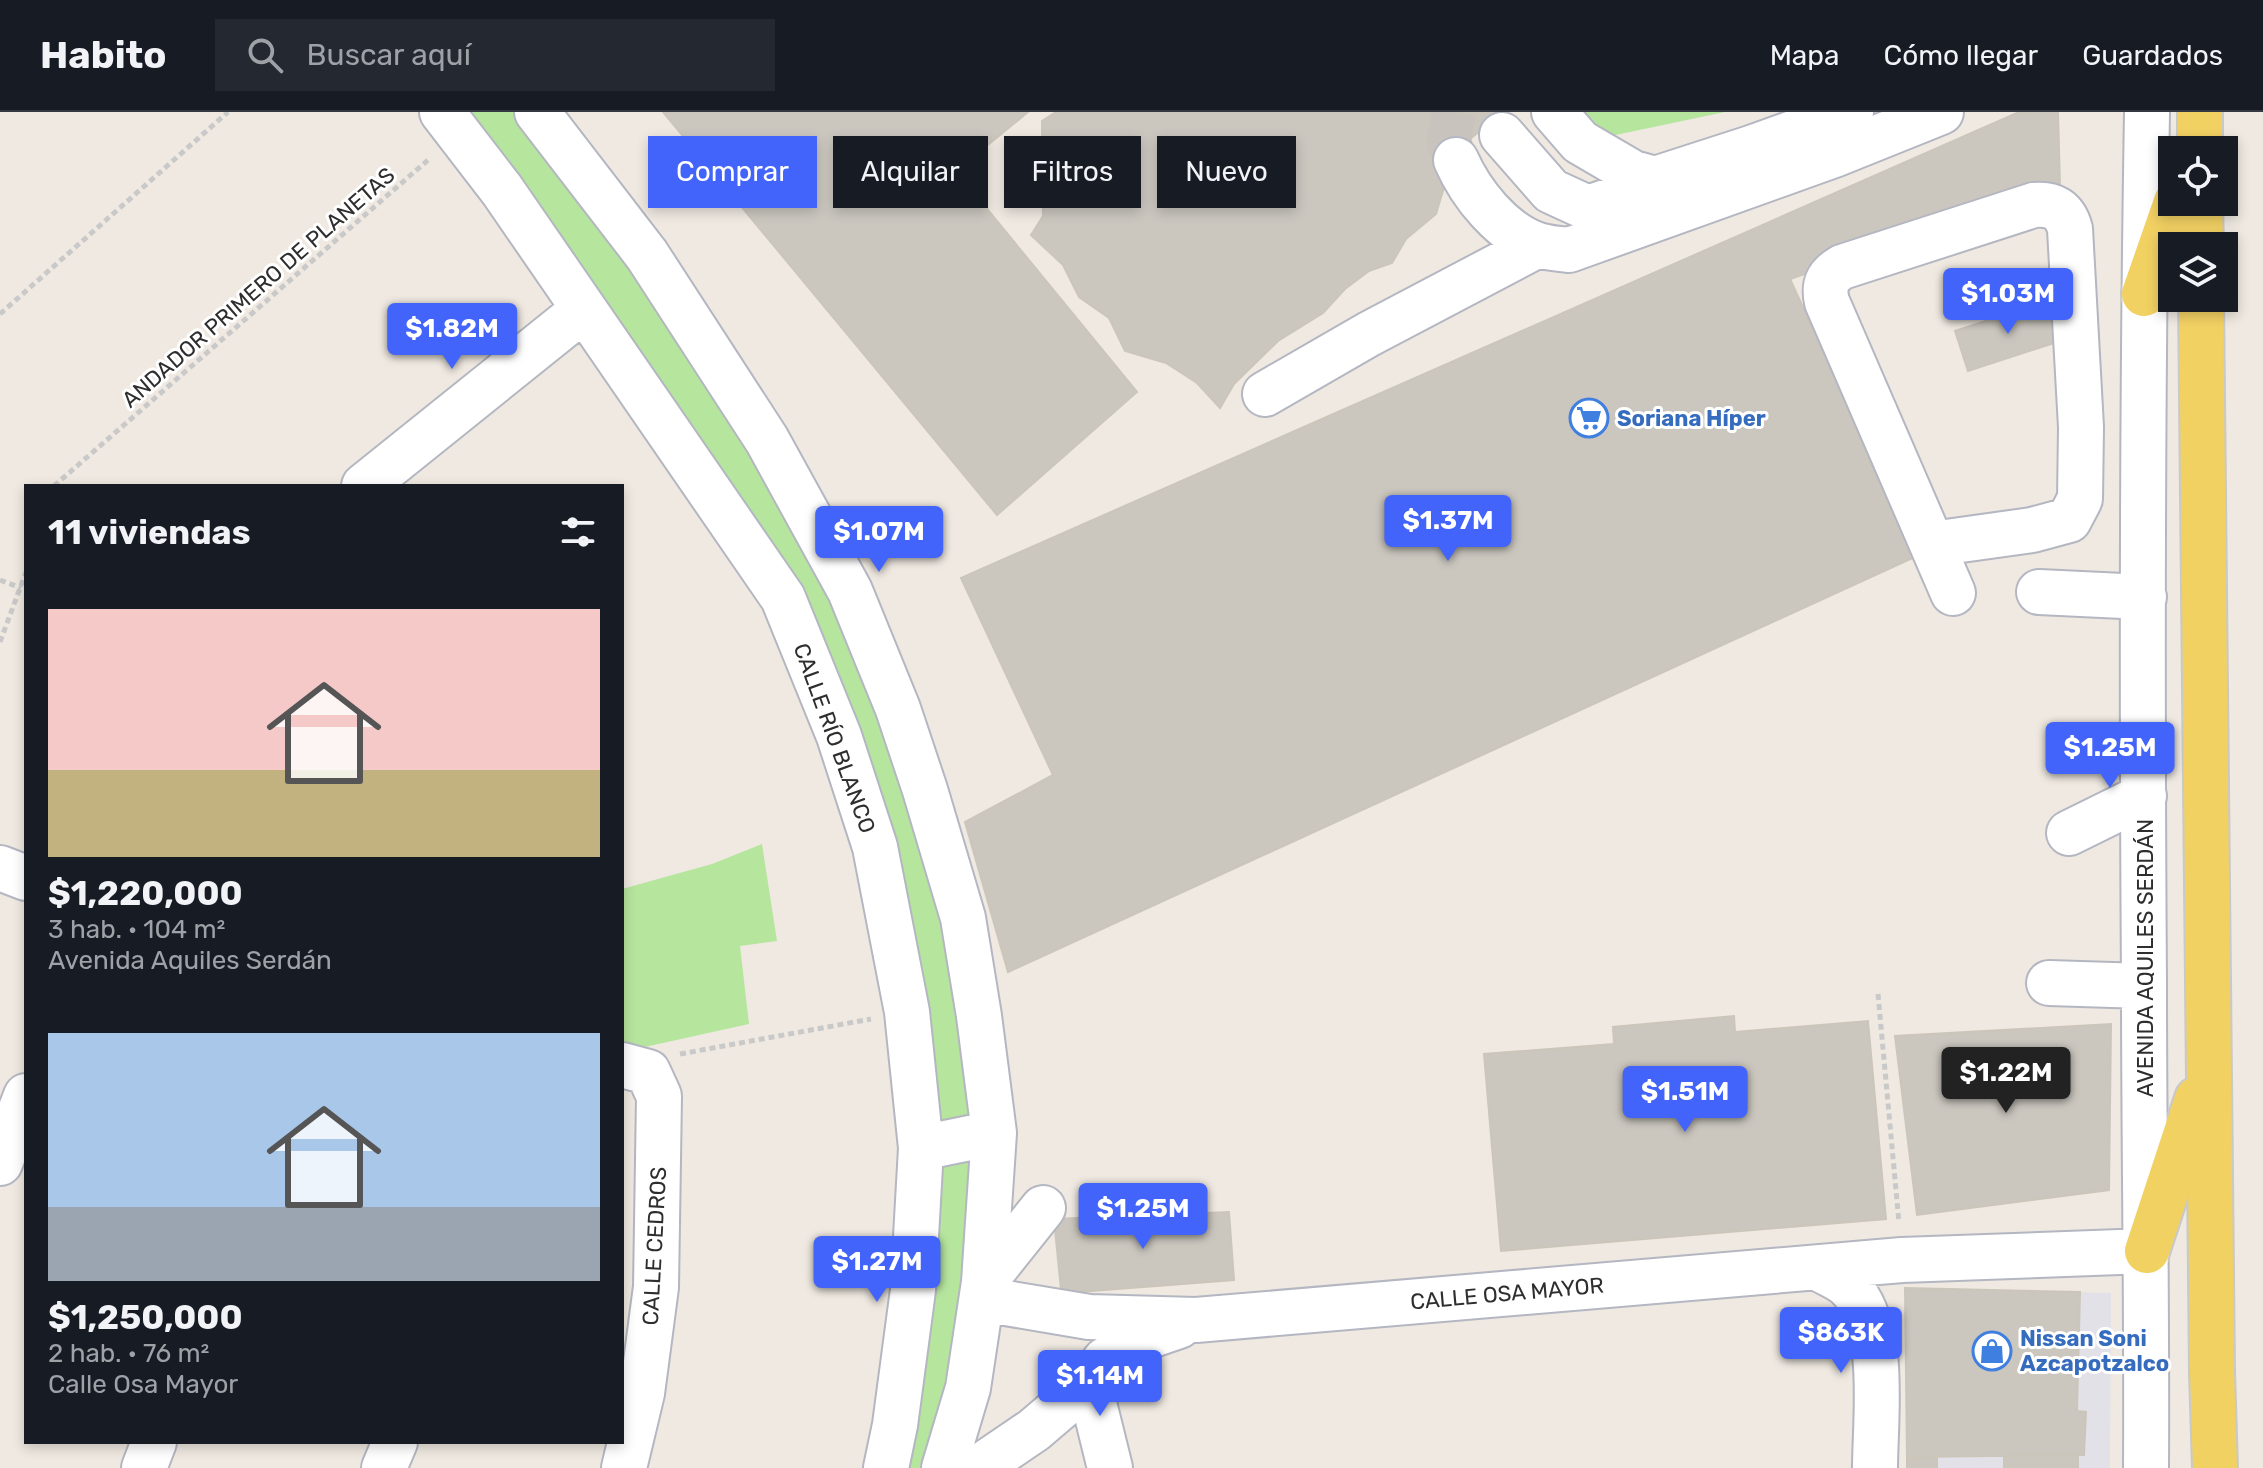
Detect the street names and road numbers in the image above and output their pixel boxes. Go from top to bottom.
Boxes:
street label: ANDADOR PRIMERO DE PLANETAS [116,162,400,413]
street label: CALLE RÍO BLANCO [788,640,881,837]
street label: AVENIDA AQUILES SERDÁN [2132,819,2159,1097]
street label: CALLE CEDROS [637,1166,672,1326]
street label: CALLE OSA MAYOR [1409,1272,1605,1315]

